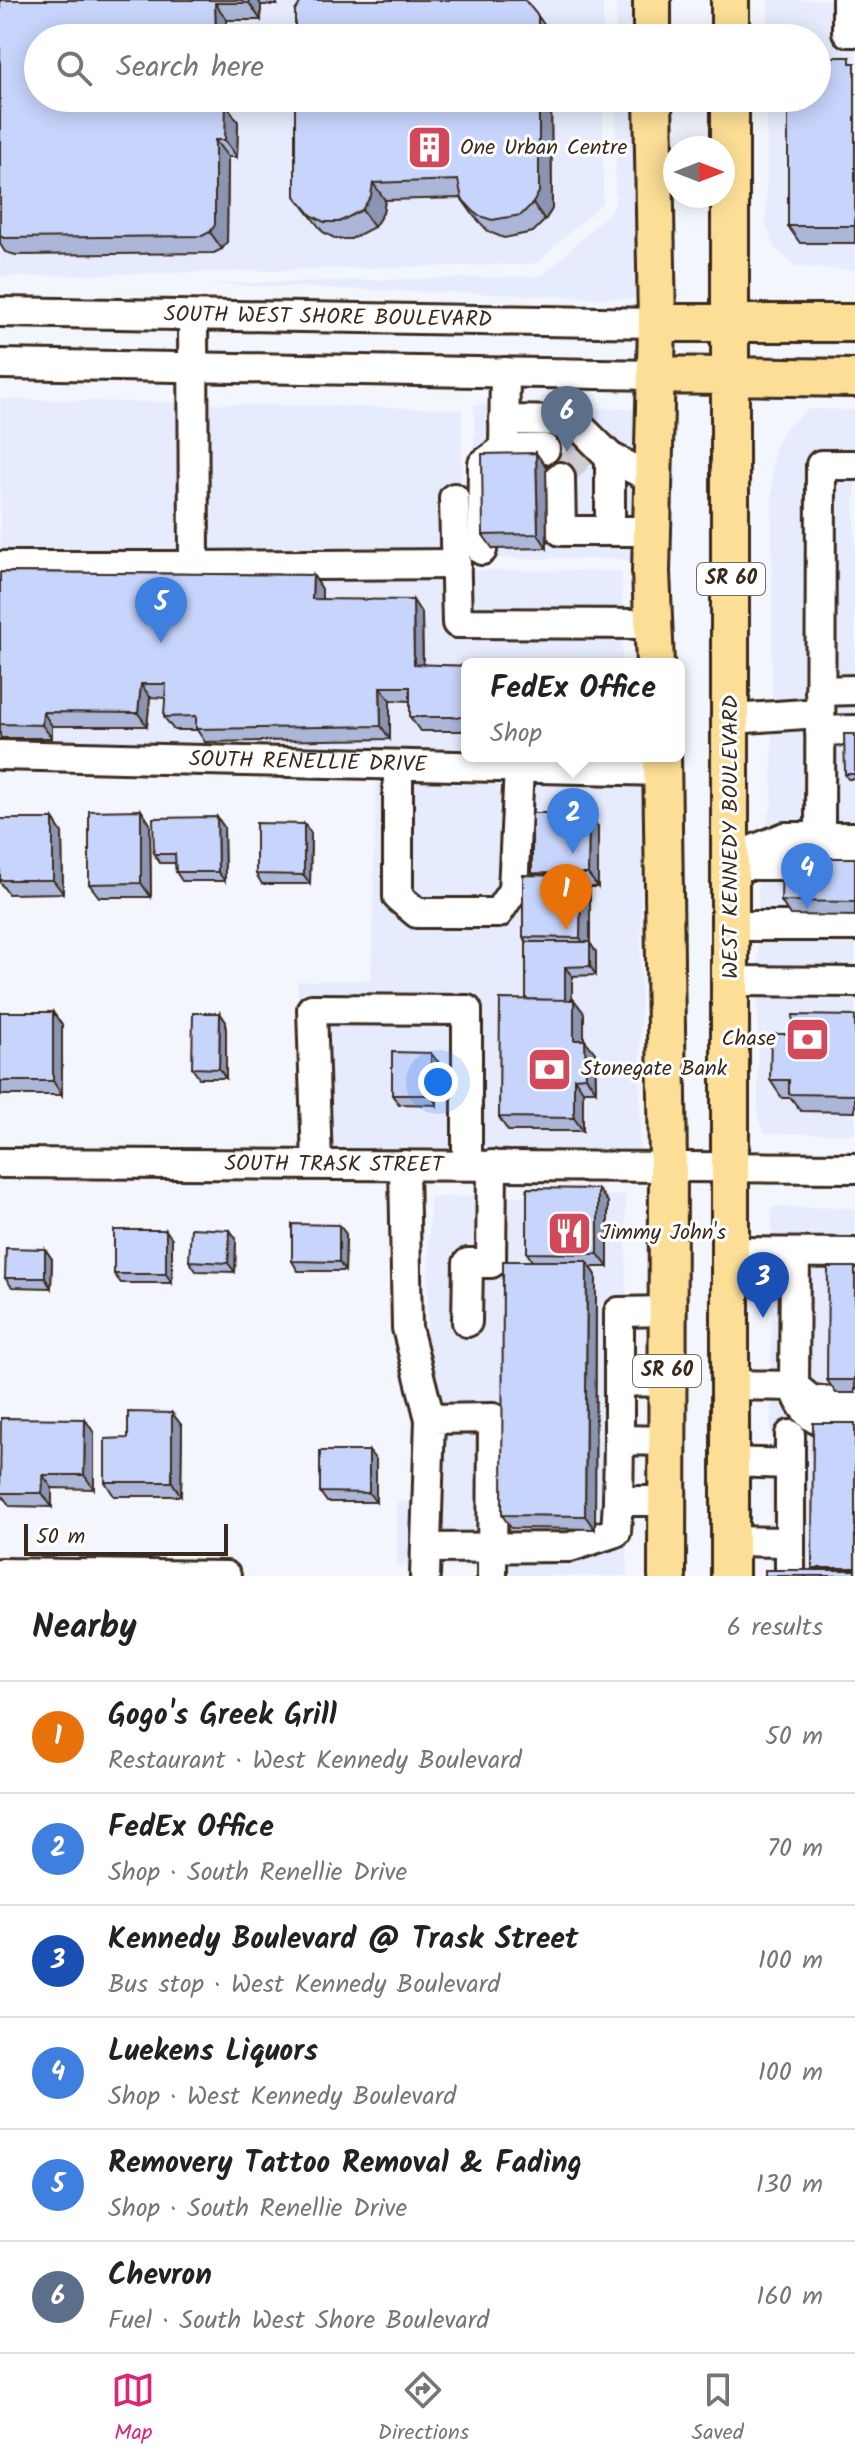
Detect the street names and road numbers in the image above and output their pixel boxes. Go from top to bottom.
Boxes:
street label: SOUTH WEST SHORE BOULEVARD [164,297,492,338]
road number: SR 60 [697,563,765,595]
street label: WEST KENNEDY BOULEVARD [714,695,749,979]
street label: SOUTH RENELLIE DRIVE [188,742,429,783]
street label: SOUTH TRASK STREET [224,1147,446,1183]
road number: SR 60 [633,1355,701,1387]

